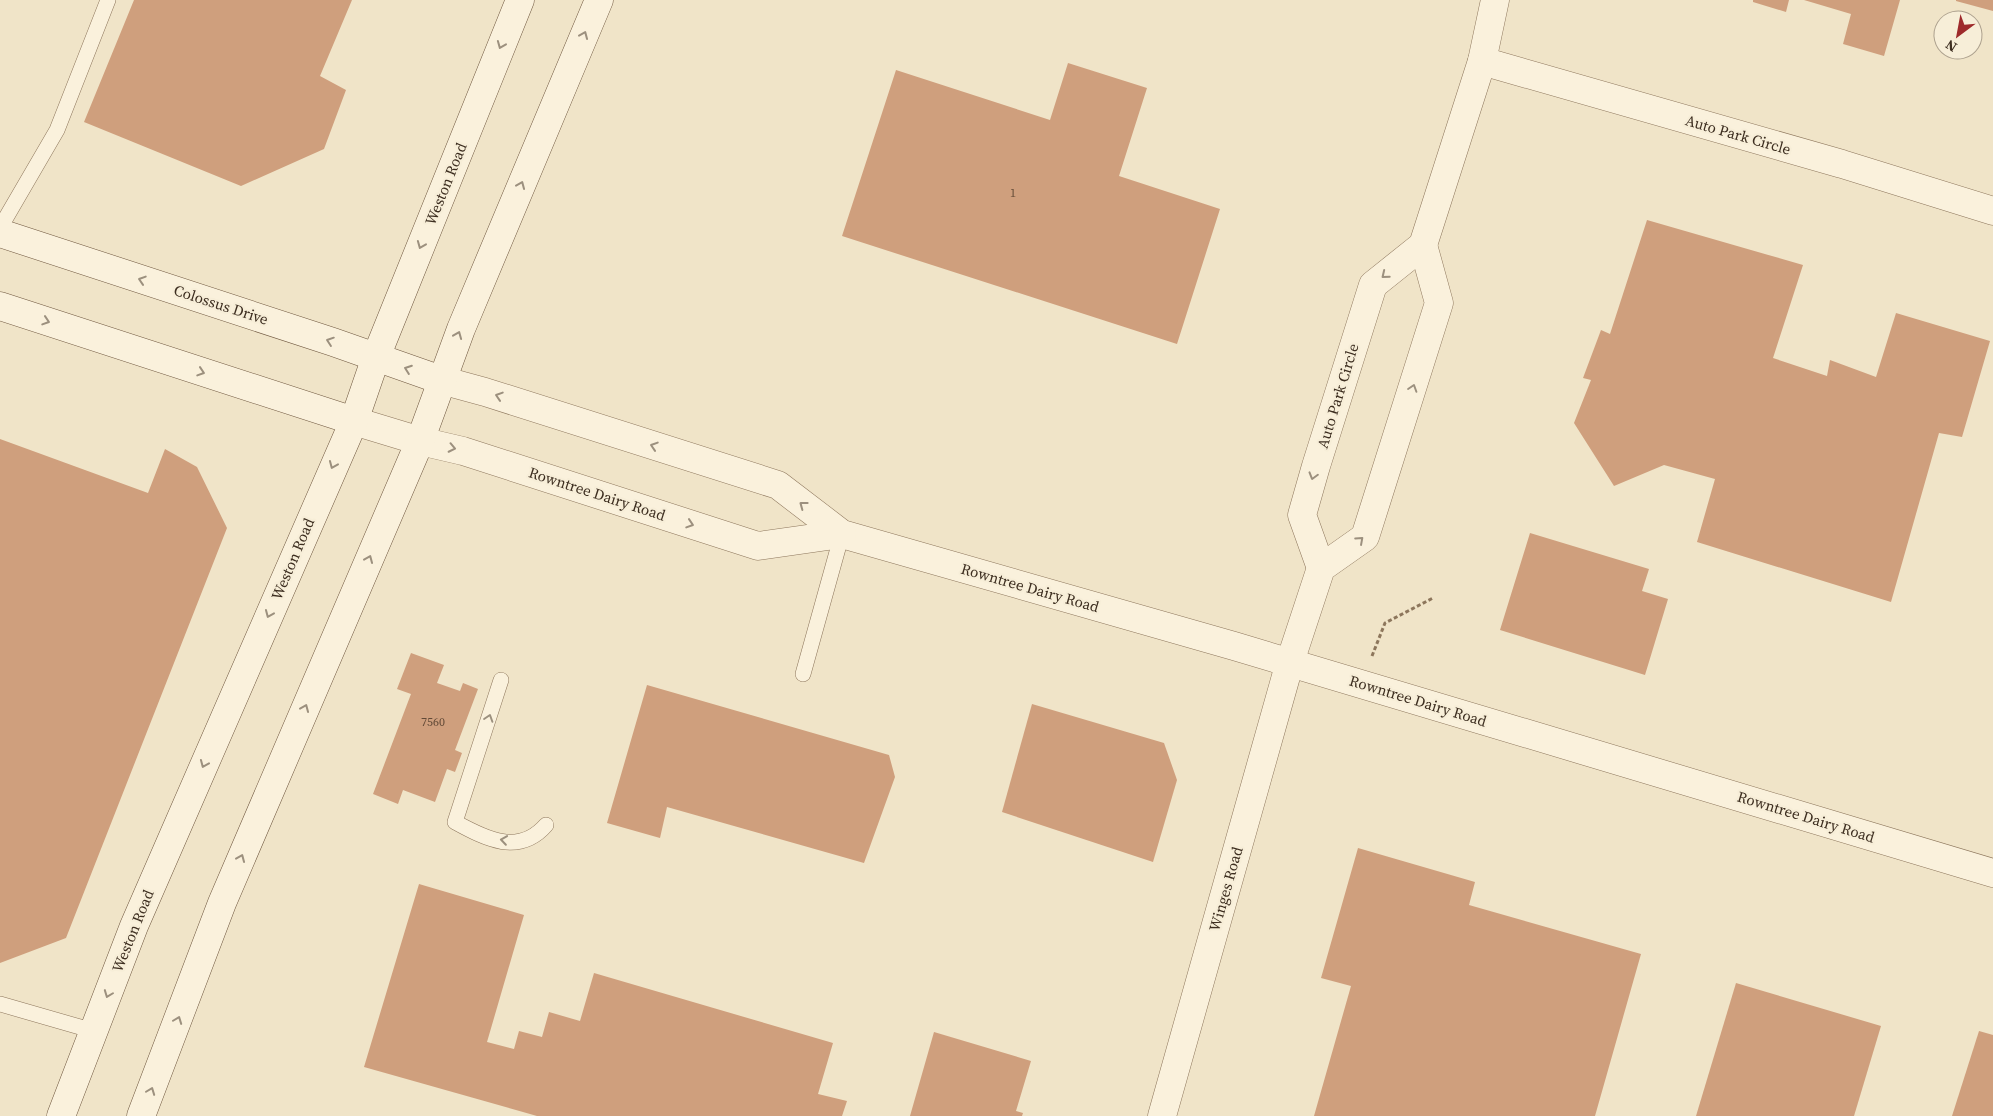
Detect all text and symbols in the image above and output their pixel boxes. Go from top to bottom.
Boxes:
north arrow [1933,10,1983,60]
one-way arrow [578,31,588,40]
text: N [1941,35,1961,57]
one-way arrow [497,40,508,49]
street label: Auto Park Circle [1683,109,1794,160]
street label: Weston Road [419,139,472,228]
one-way arrow [515,181,526,190]
house number: 1 [1010,185,1016,201]
one-way arrow [417,240,428,249]
one-way arrow [1382,270,1391,278]
one-way arrow [138,275,147,285]
street label: Colossus Drive [171,279,271,330]
one-way arrow [42,315,50,325]
one-way arrow [452,331,463,340]
one-way arrow [326,337,335,347]
street label: Auto Park Circle [1312,340,1364,451]
one-way arrow [405,365,413,375]
one-way arrow [196,366,204,376]
one-way arrow [1407,384,1417,392]
one-way arrow [495,392,504,402]
one-way arrow [650,441,658,451]
one-way arrow [447,442,456,453]
one-way arrow [329,460,340,469]
street label: Rowntree Dairy Road [526,462,669,526]
one-way arrow [1309,471,1319,479]
one-way arrow [799,502,809,511]
street label: Weston Road [266,514,319,603]
one-way arrow [685,518,693,528]
one-way arrow [1354,536,1363,545]
one-way arrow [363,555,373,564]
street label: Rowntree Dairy Road [959,558,1102,617]
one-way arrow [264,610,274,618]
street label: Rowntree Dairy Road [1347,670,1490,732]
one-way arrow [299,704,310,713]
house number: 7560 [421,714,445,730]
one-way arrow [483,714,493,723]
one-way arrow [200,759,211,768]
street label: Rowntree Dairy Road [1735,786,1878,848]
one-way arrow [500,836,509,846]
street label: Winges Road [1203,844,1248,934]
one-way arrow [235,854,246,863]
street label: Weston Road [106,886,159,975]
one-way arrow [104,989,114,998]
one-way arrow [171,1016,182,1025]
one-way arrow [145,1087,155,1096]

